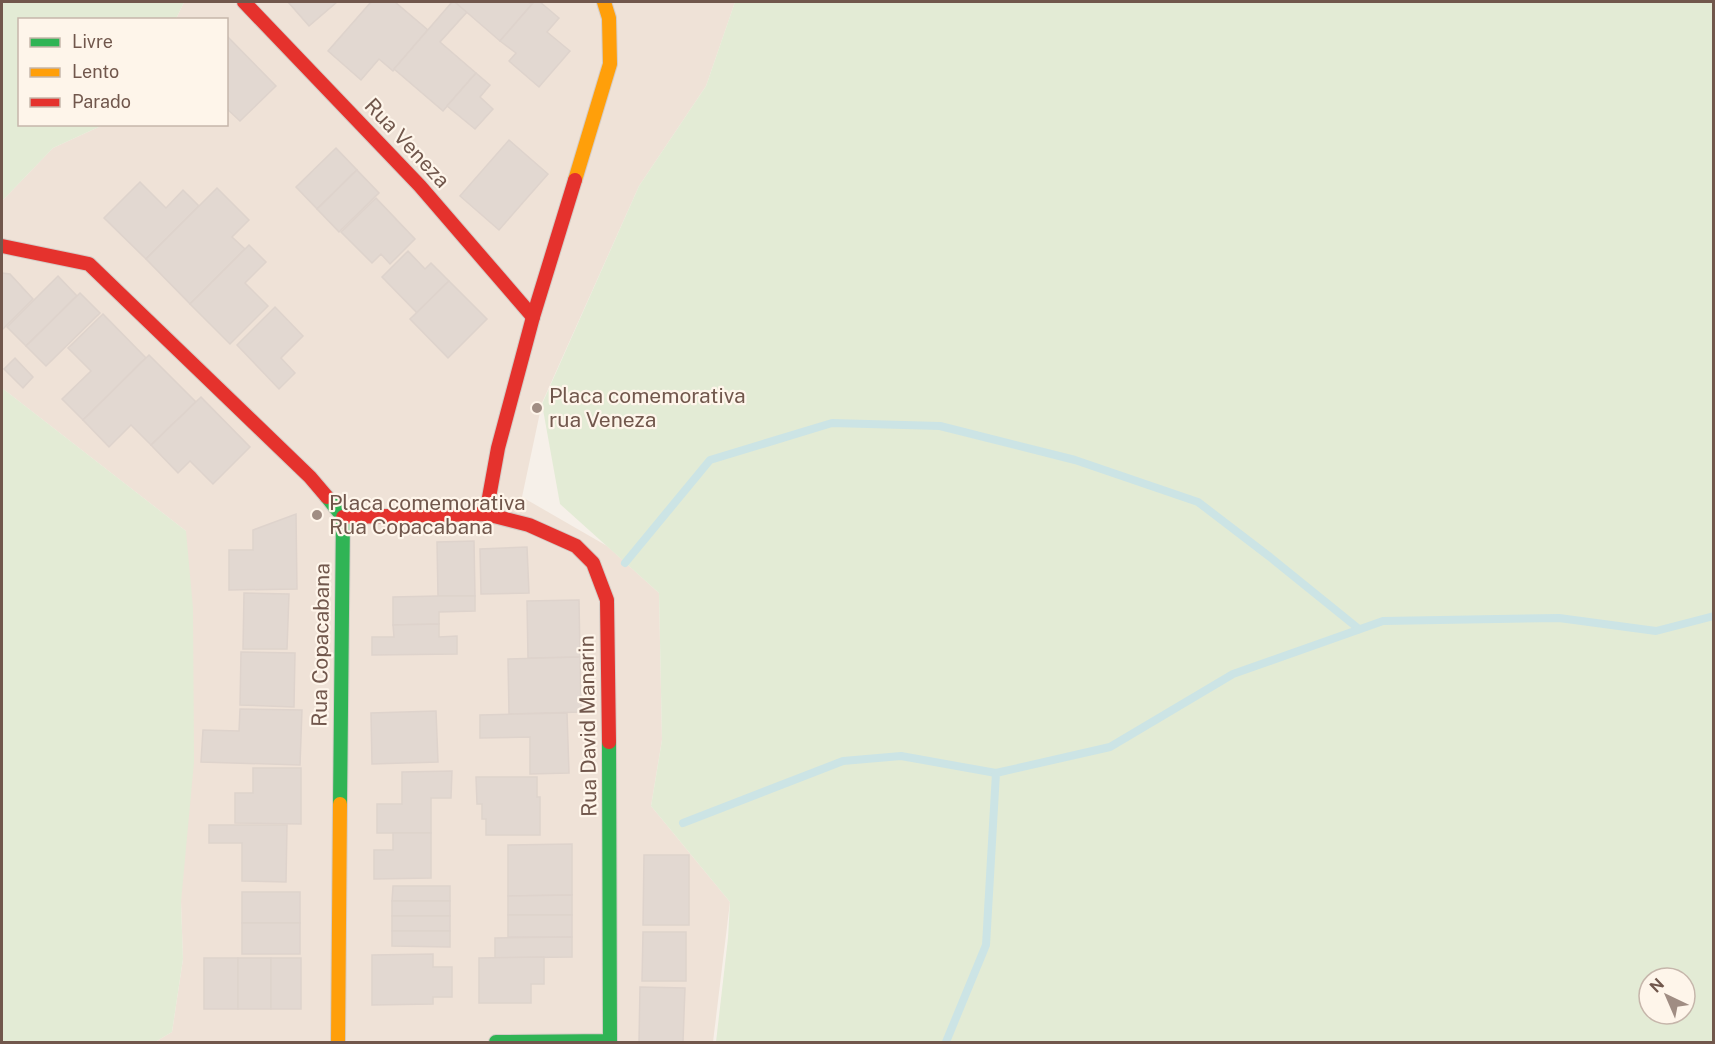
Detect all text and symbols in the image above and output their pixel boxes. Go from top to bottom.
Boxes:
legend [18,18,228,126]
text: Livre [72,31,113,52]
text: Lento [72,61,119,82]
text: Parado [72,91,131,112]
street label: Rua Veneza [360,93,455,193]
place label: Placa comemorativa rua Veneza [549,383,746,432]
marker: Placa comemorativa rua Veneza [530,401,544,415]
place label: Placa comemorativa Rua Copacabana [329,490,526,539]
marker: Placa comemorativa Rua Copacabana [310,508,324,522]
street label: Rua Copacabana [307,563,334,727]
street label: Rua David Manarin [573,635,602,817]
north arrow [1637,966,1697,1026]
text: N [1646,974,1668,997]

